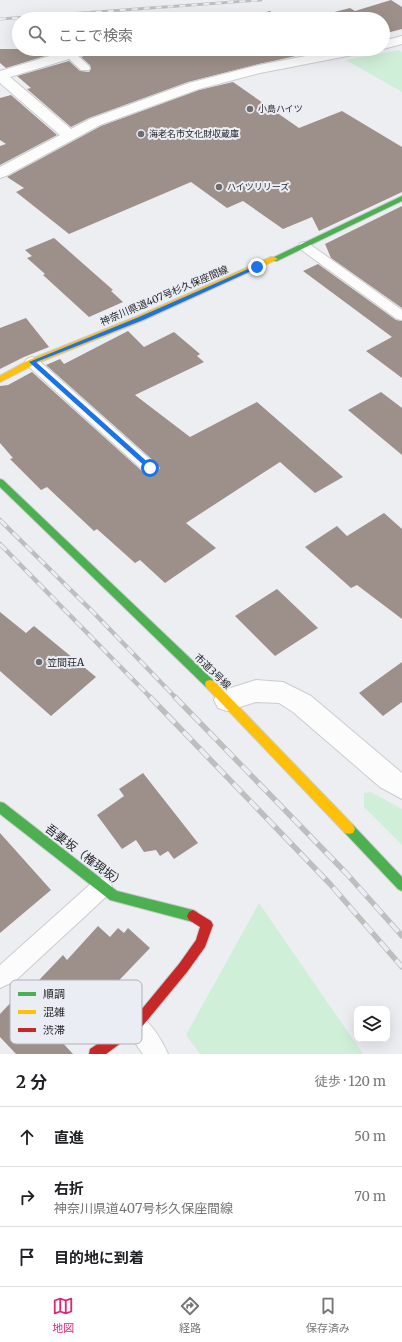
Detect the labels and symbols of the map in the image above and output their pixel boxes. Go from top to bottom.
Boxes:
place label: 小島ハイツ [258,103,303,114]
marker: 小島ハイツ [245,104,255,114]
place label: 海老名市文化財収蔵庫 [149,128,239,139]
marker: 海老名市文化財収蔵庫 [136,129,146,139]
place label: ハイツリリーズ [227,181,289,192]
marker: ハイツリリーズ [214,182,224,192]
route end [248,258,266,276]
street label: 神奈川県道407号杉久保座間線 [98,263,230,328]
route start [141,459,159,477]
street label: 市道3号線 [192,651,234,692]
place label: 笠間荘A [47,656,85,669]
marker: 笠間荘A [34,657,44,667]
street label: 吾妻坂（権現坂） [42,821,128,890]
legend [10,980,142,1044]
text: 順調 [43,987,65,1001]
text: 混雑 [43,1005,65,1019]
text: 渋滞 [43,1023,65,1037]

